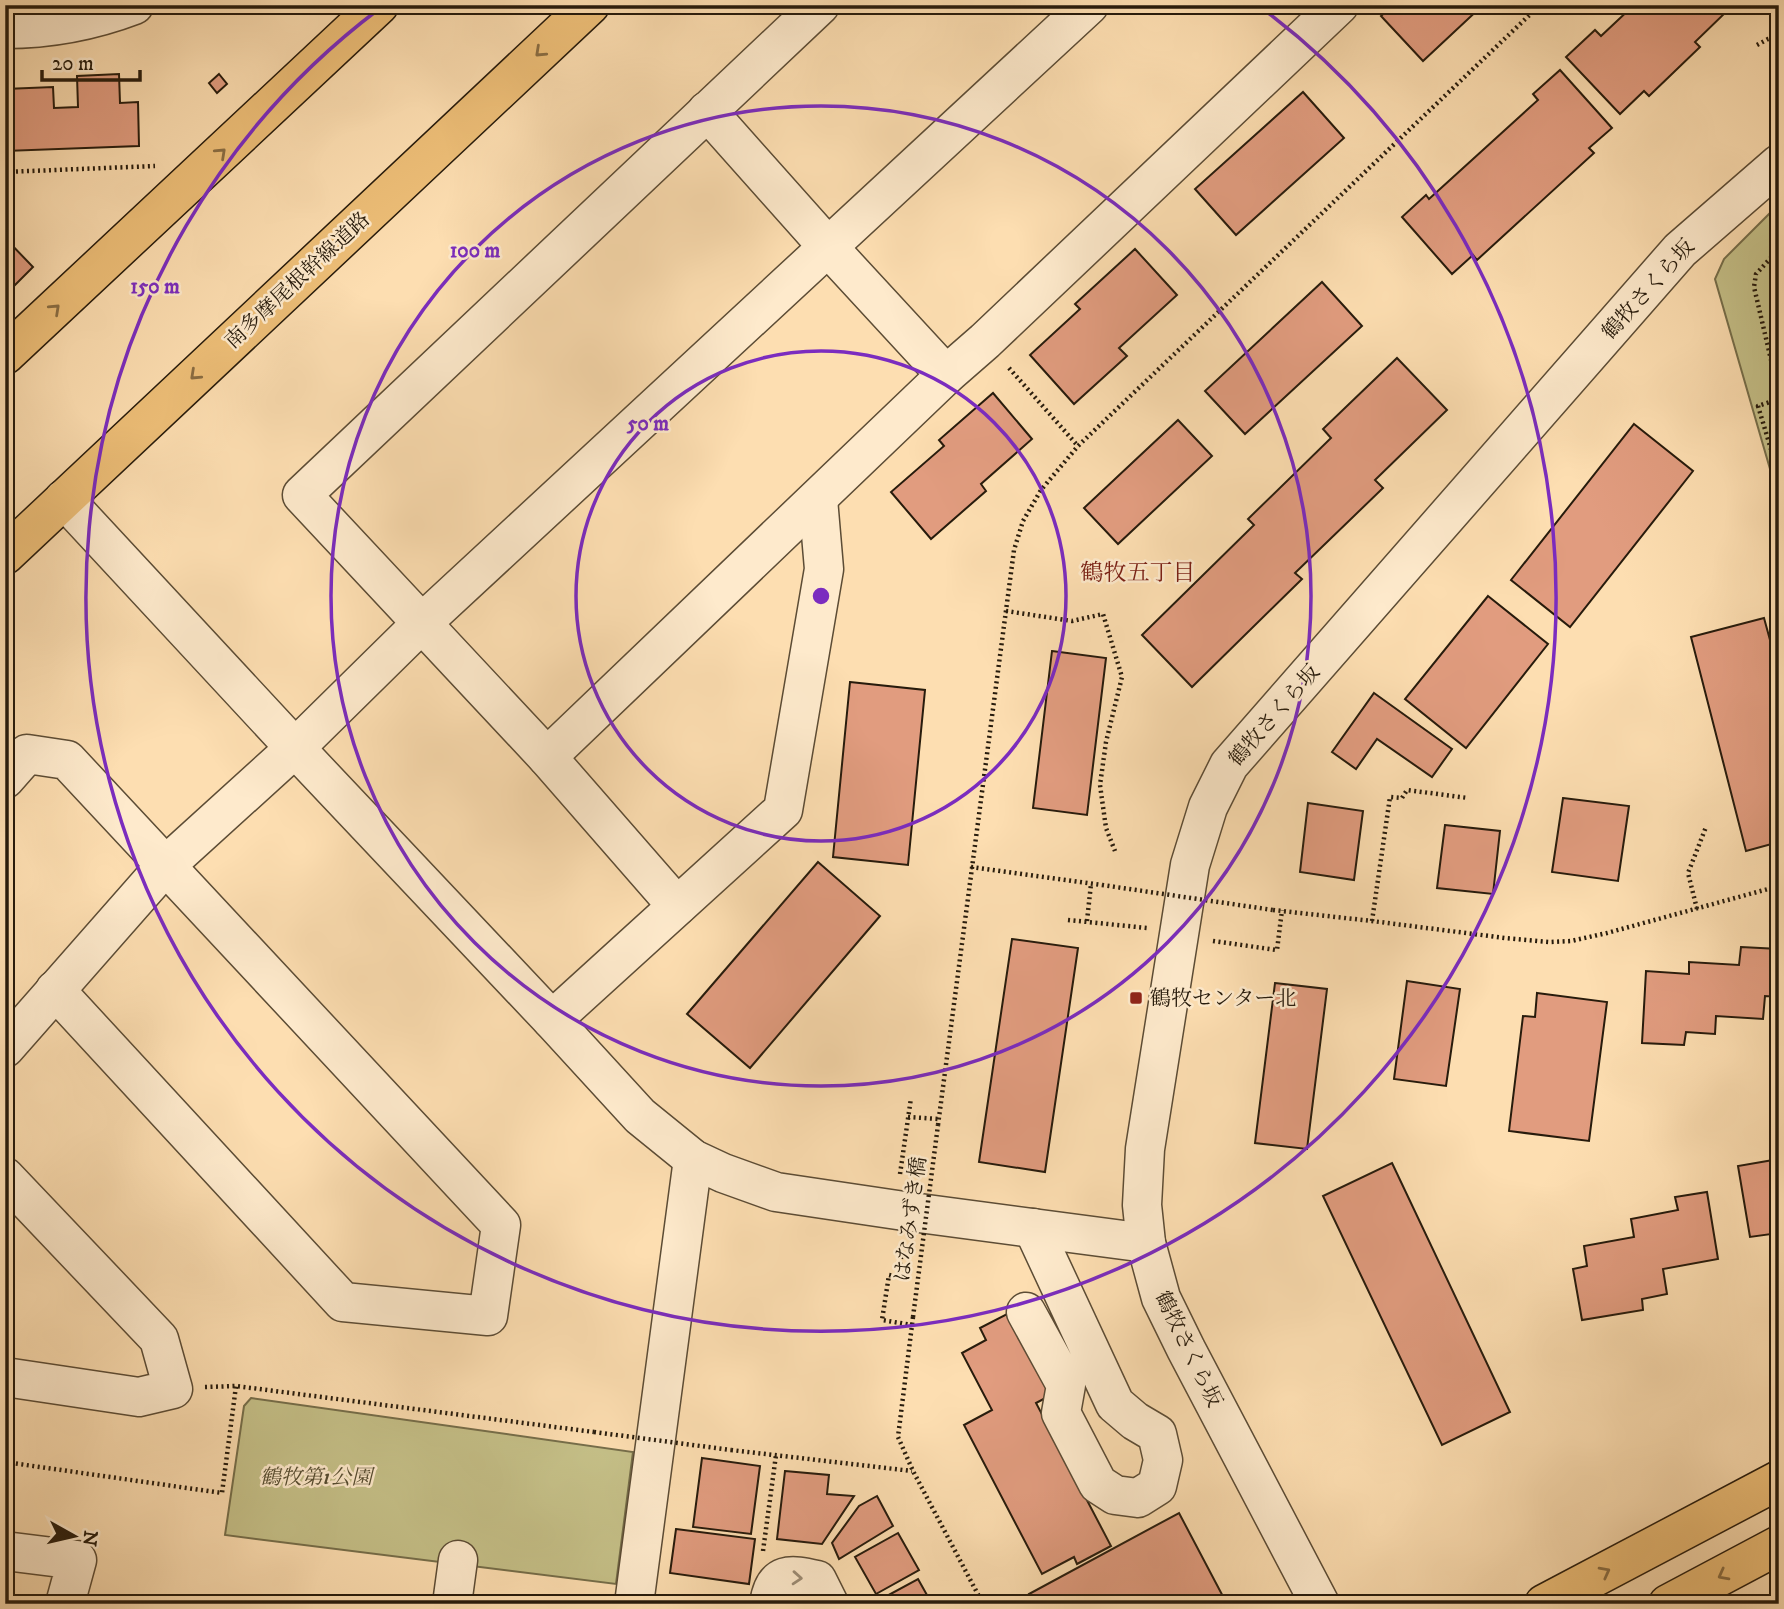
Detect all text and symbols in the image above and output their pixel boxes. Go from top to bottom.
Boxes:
scale bar [42,38,140,82]
one-way arrow [535,44,548,56]
text: 20 m [52,51,94,77]
one-way arrow [213,149,226,162]
street label: 南多摩尾根幹線道路 [220,207,376,355]
street label: 鶴牧さくら坂 [1597,234,1701,345]
text: 100 m [450,238,500,264]
text: 150 m [130,274,180,300]
one-way arrow [47,304,60,317]
one-way arrow [191,367,204,380]
text: 50 m [626,411,669,437]
district label: 鶴牧五丁目 [1081,559,1196,588]
centre of rings [809,584,833,608]
street label: 鶴牧さくら坂 [1224,660,1326,772]
place label: 鶴牧センター北 [1150,986,1296,1012]
marker: 鶴牧センター北 [1128,990,1144,1006]
street label: はなみずき橋 [889,1155,933,1283]
street label: 鶴牧さくら坂 [1149,1287,1227,1412]
park label: 鶴牧第1公園 [260,1465,375,1491]
north arrow [38,1500,108,1570]
text: N [77,1529,102,1548]
one-way arrow [1718,1566,1731,1580]
one-way arrow [1597,1567,1610,1580]
one-way arrow [792,1570,803,1585]

